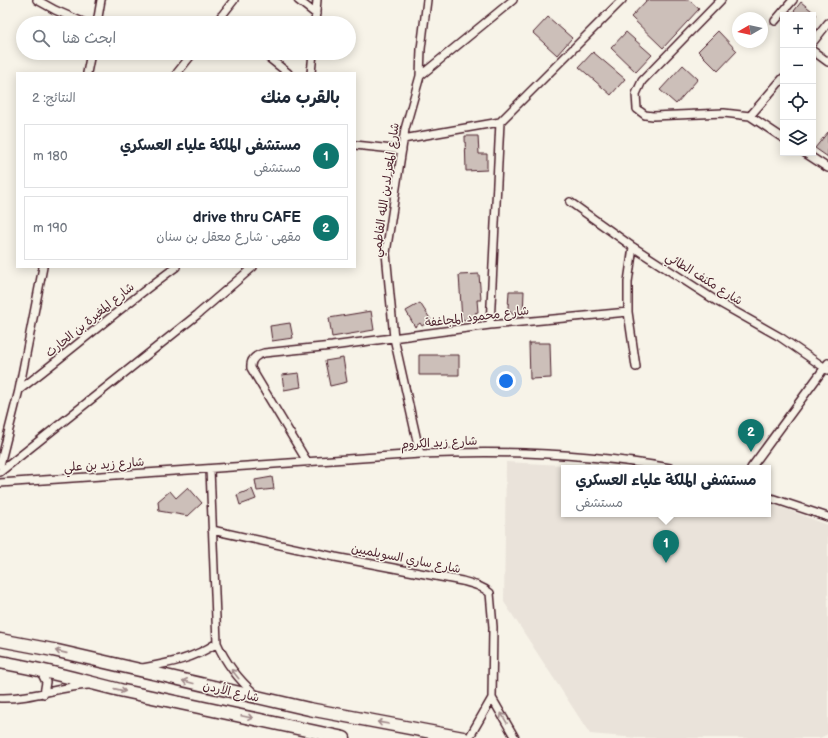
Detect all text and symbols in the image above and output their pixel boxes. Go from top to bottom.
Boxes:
north arrow [732,12,768,48]
map controls [780,12,816,156]
button: + [780,12,816,48]
search box [16,16,356,60]
icon: search [30,27,52,49]
text: ابحث هنا [62,29,116,48]
button: − [780,48,816,84]
button: locate [780,84,816,120]
text: بالقرب منك [261,88,340,108]
text: النتائج: 2 [32,90,76,106]
button: layers [780,120,816,156]
street label: شارع المعز لدين الله الفاطمي [369,122,406,259]
text: مستشفى الملكة علياء العسكري [120,136,301,155]
text: 180 m [33,148,68,164]
text: 1 [323,148,329,164]
text: مستشفى [253,160,301,176]
text: drive thru CAFE [193,208,301,227]
text: 190 m [33,220,67,236]
text: 2 [322,220,330,236]
text: مقهى · شارع معقل بن سنان [156,229,301,245]
street label: شارع مكنف الطائي [661,249,745,311]
street label: شارع المغيرة بن الحارث [42,279,138,361]
street label: شارع محمود المجاغفة [424,303,530,332]
your location [496,371,516,391]
pin: 2 [738,419,764,452]
street label: شارع زيد الكروم [400,434,478,453]
street label: شارع زيد بن علي [63,455,145,478]
popup [561,465,771,517]
text: مستشفى الملكة علياء العسكري [575,471,757,490]
text: مستشفى [575,495,623,511]
pin: 1 [653,530,679,563]
street label: شارع ساري السويلميين [350,541,462,578]
one-way arrow [55,647,68,655]
one-way arrow [231,668,240,679]
street label: شارع الأردن [201,677,261,707]
one-way arrow [181,678,194,685]
one-way arrow [113,686,126,694]
one-way arrow [499,712,507,724]
one-way arrow [240,713,253,721]
one-way arrow [377,719,390,727]

